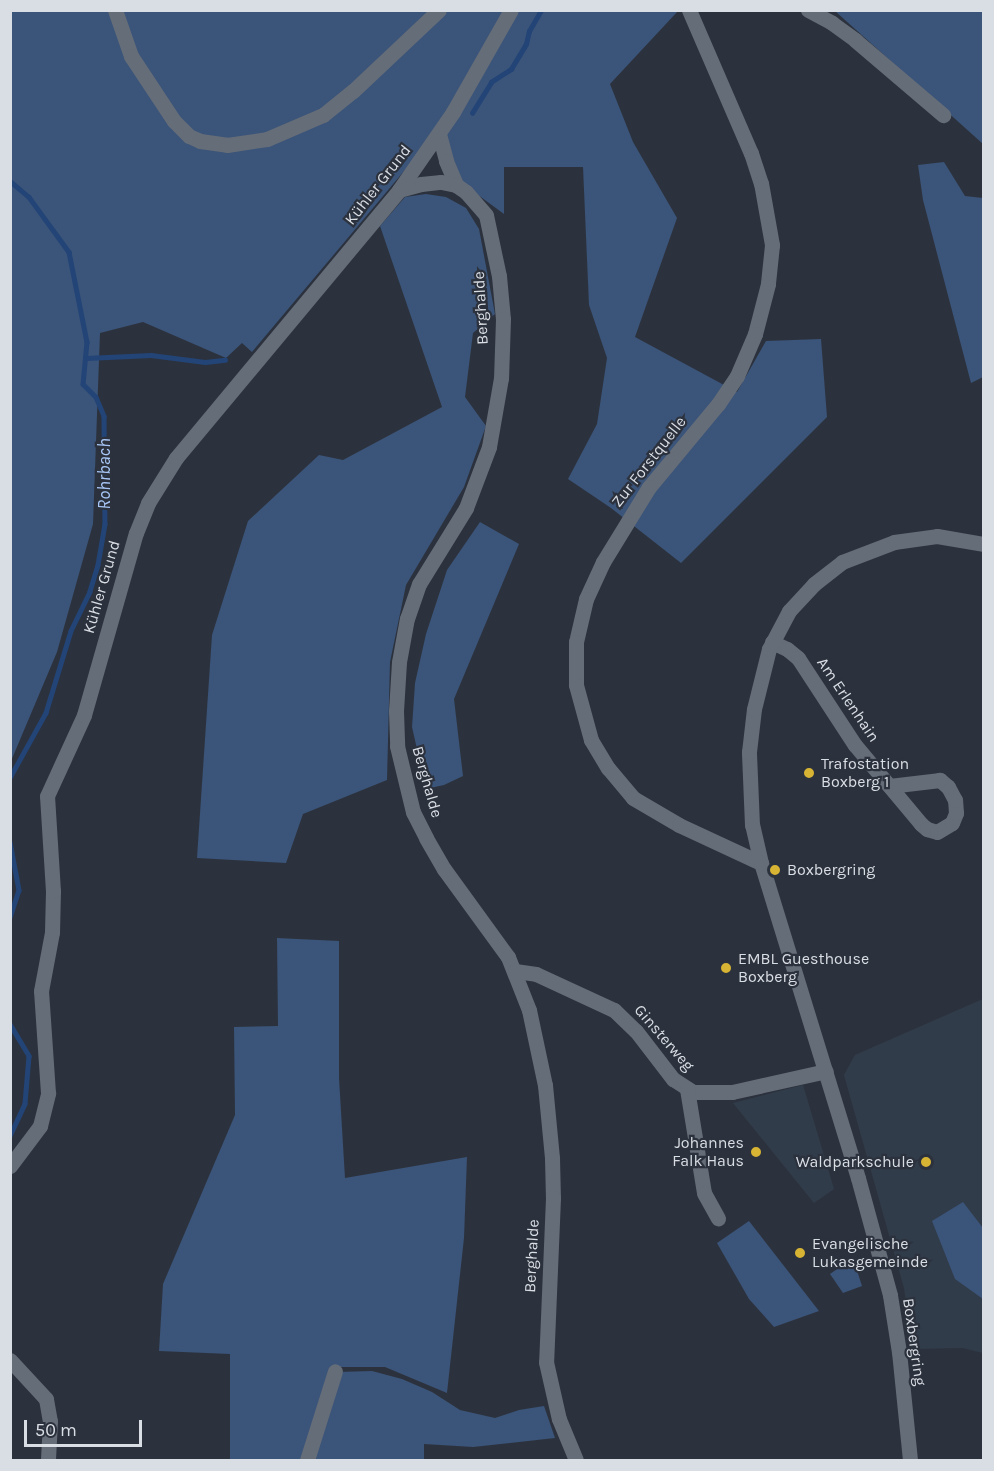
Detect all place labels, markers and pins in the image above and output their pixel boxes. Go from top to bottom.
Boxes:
place label: Trafostation Boxberg 1 [821,754,909,792]
marker: Trafostation Boxberg 1 [802,766,816,780]
place label: Boxbergring [787,860,875,880]
marker: Boxbergring [768,863,782,877]
place label: EMBL Guesthouse Boxberg [738,949,869,987]
marker: EMBL Guesthouse Boxberg [719,961,733,975]
place label: Johannes Falk Haus [672,1133,744,1171]
marker: Johannes Falk Haus [749,1145,763,1159]
place label: Waldparkschule [796,1152,914,1172]
marker: Waldparkschule [919,1155,933,1169]
place label: Evangelische Lukasgemeinde [812,1234,928,1272]
marker: Evangelische Lukasgemeinde [793,1246,807,1260]

